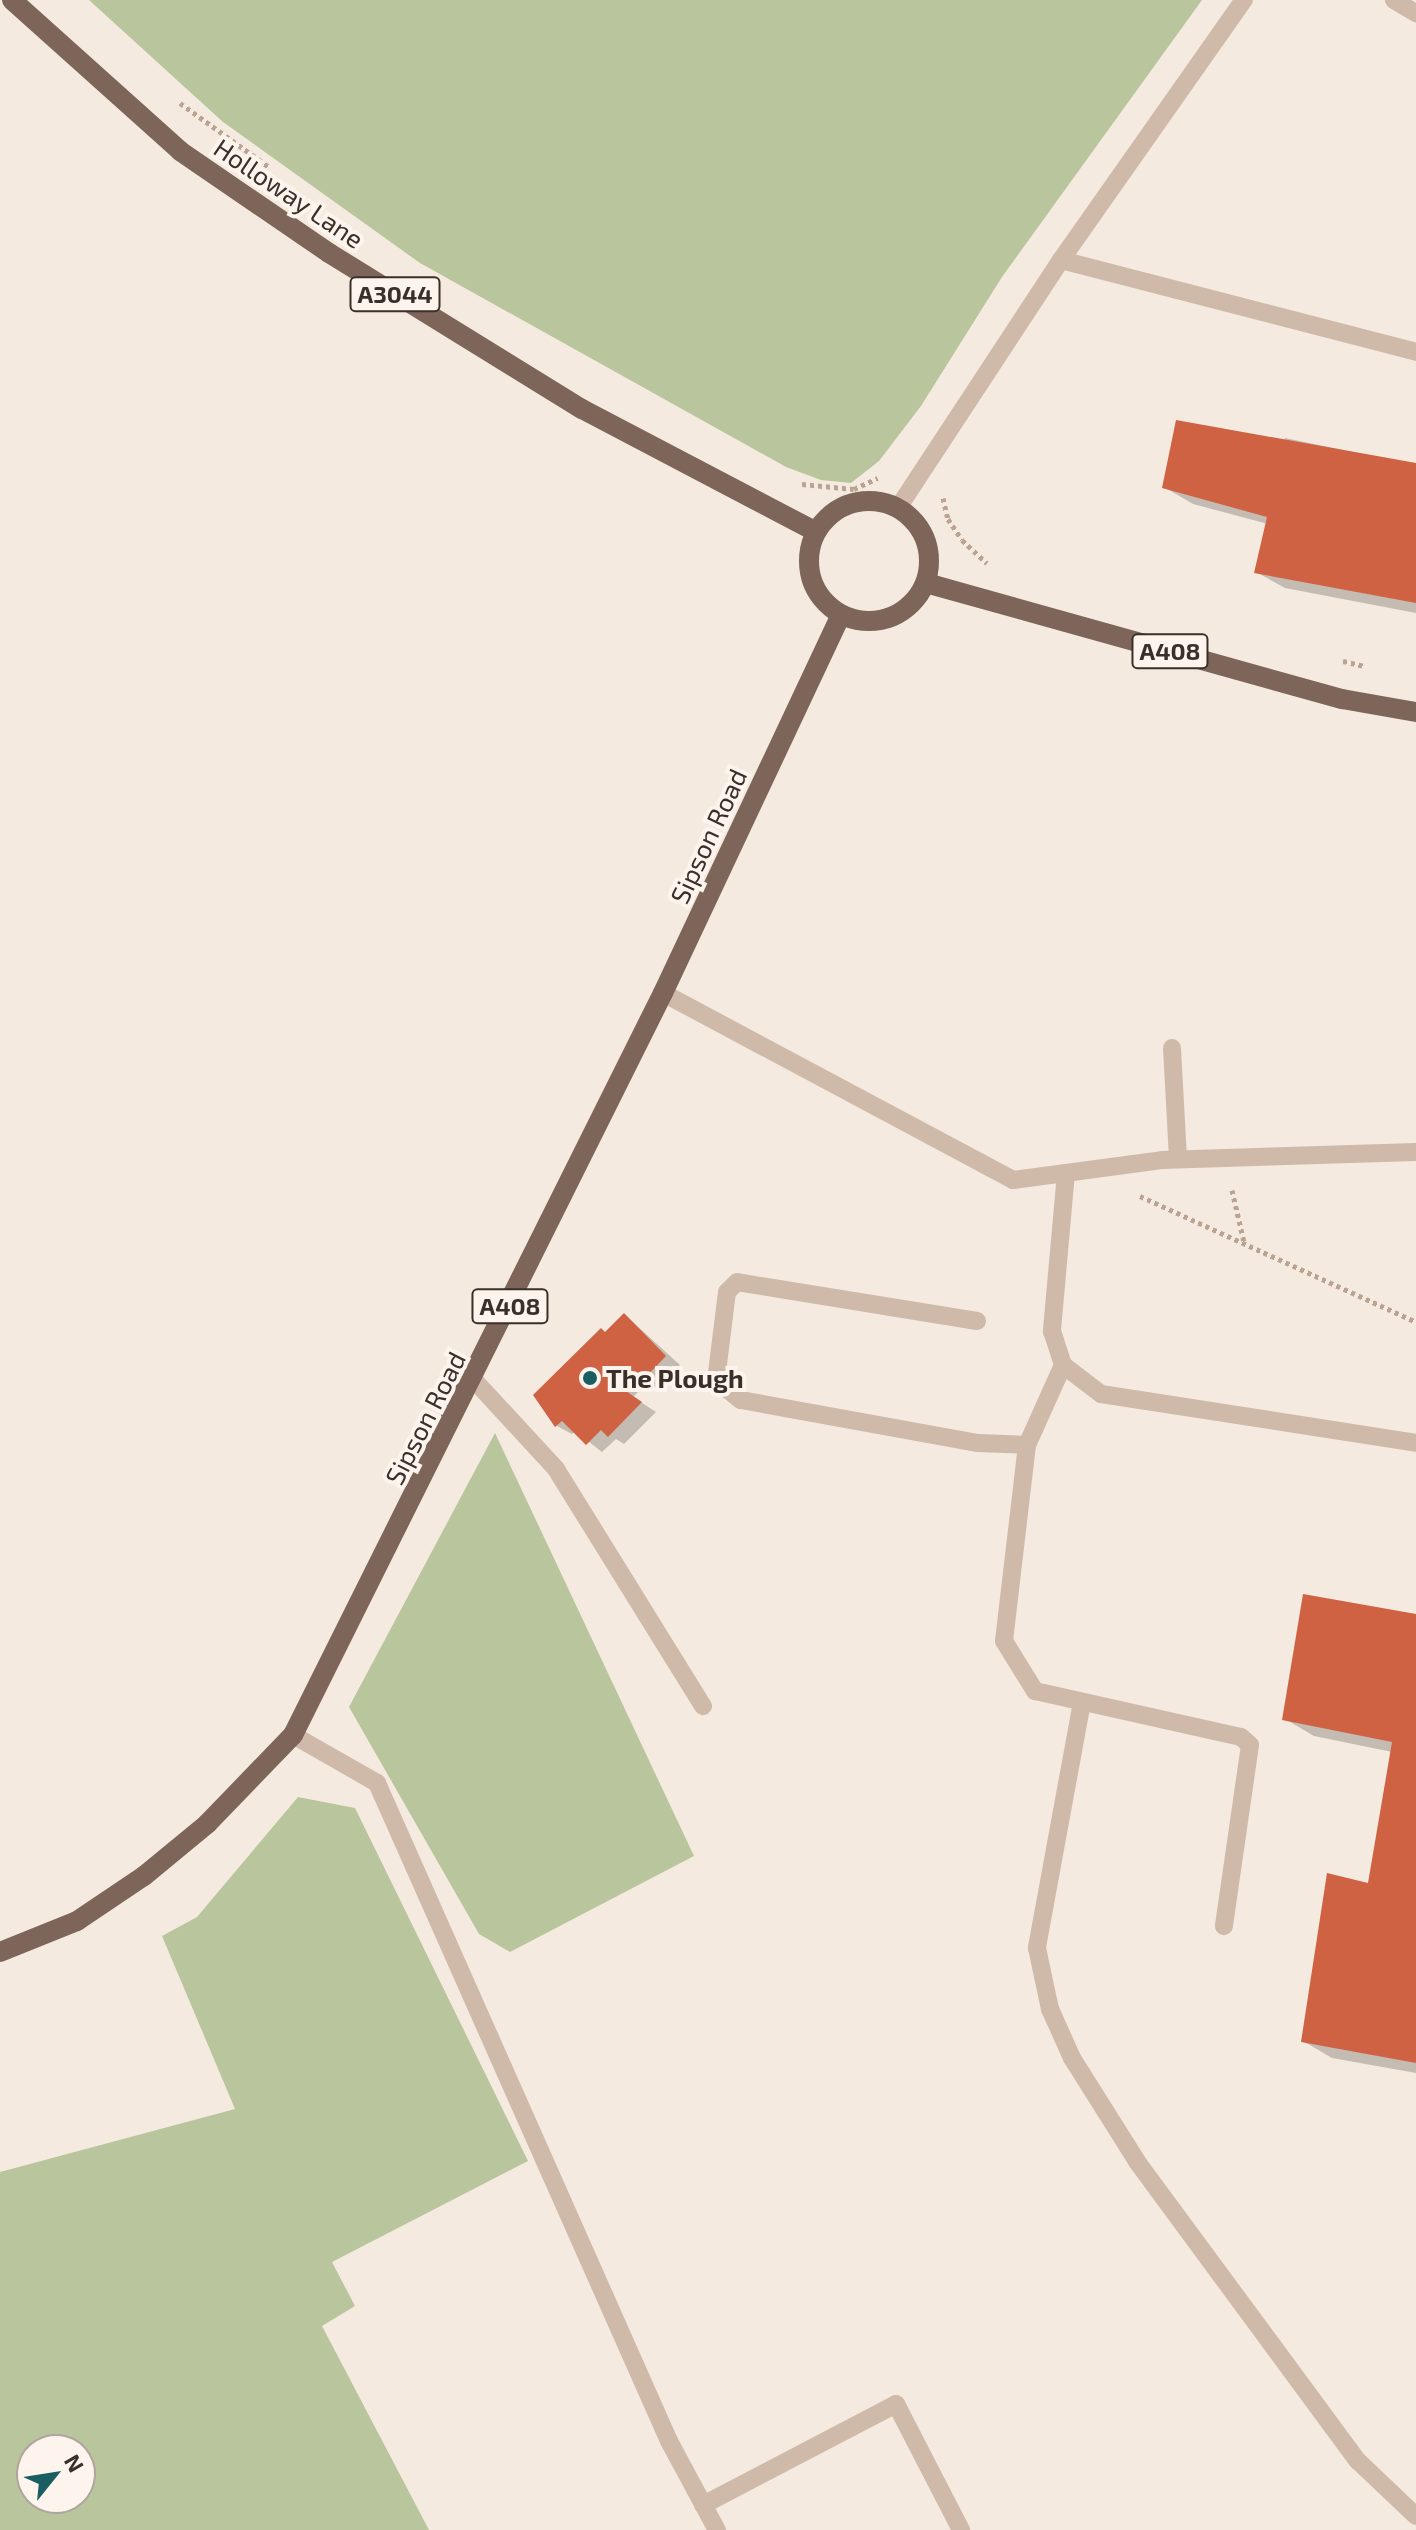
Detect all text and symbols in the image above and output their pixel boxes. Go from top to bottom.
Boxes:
street label: Holloway Lane [208,131,370,255]
road number: A3044 [349,274,441,314]
road number: A408 [1130,631,1210,671]
street label: Sipson Road [663,764,753,908]
road number: A408 [470,1286,550,1326]
street label: Sipson Road [378,1346,472,1490]
place label: The Plough [606,1362,744,1394]
marker: The Plough [581,1369,599,1387]
north arrow [16,2434,96,2514]
text: N [60,2450,90,2476]

